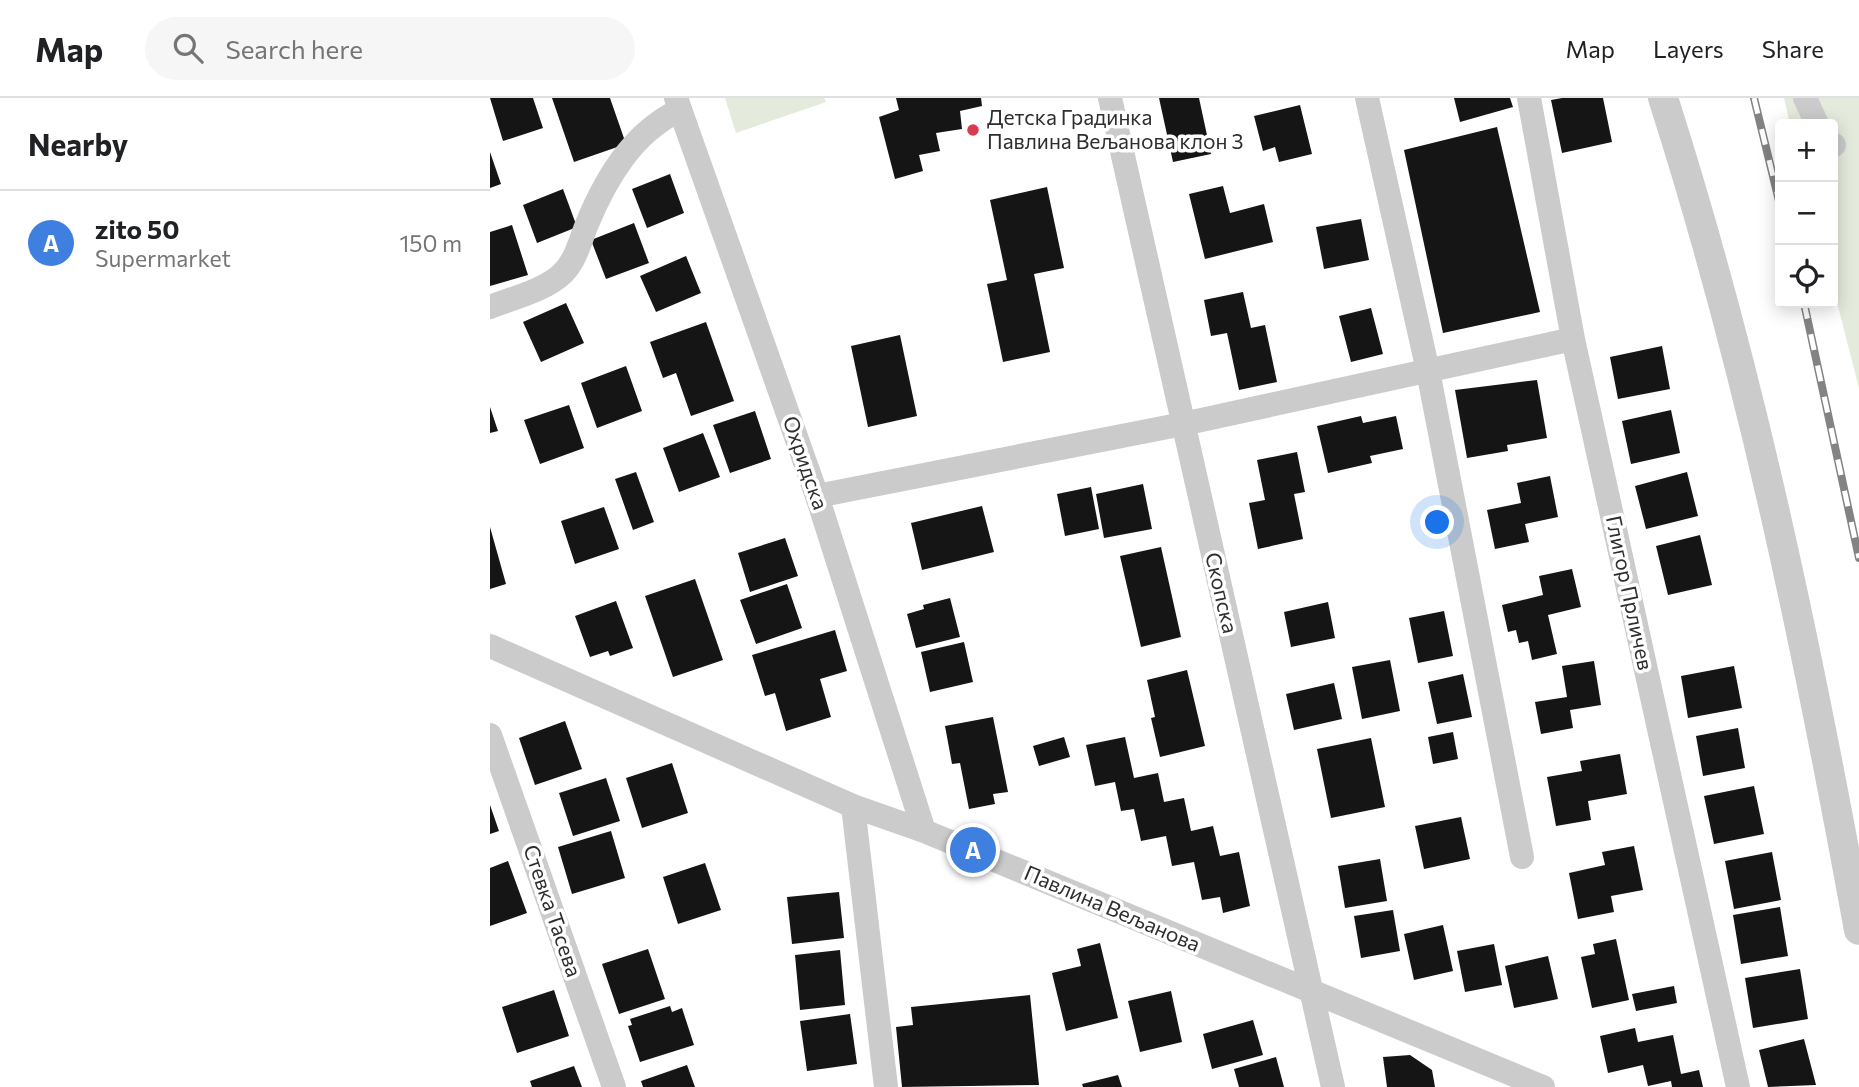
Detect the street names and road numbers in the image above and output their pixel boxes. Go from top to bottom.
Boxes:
street label: Охридска [779,412,834,513]
street label: Глигор Прличев [1602,513,1659,672]
street label: Скопска [1201,550,1244,636]
street label: Стевка Тасева [519,841,588,980]
street label: Павлина Вељанова [1021,859,1204,956]

